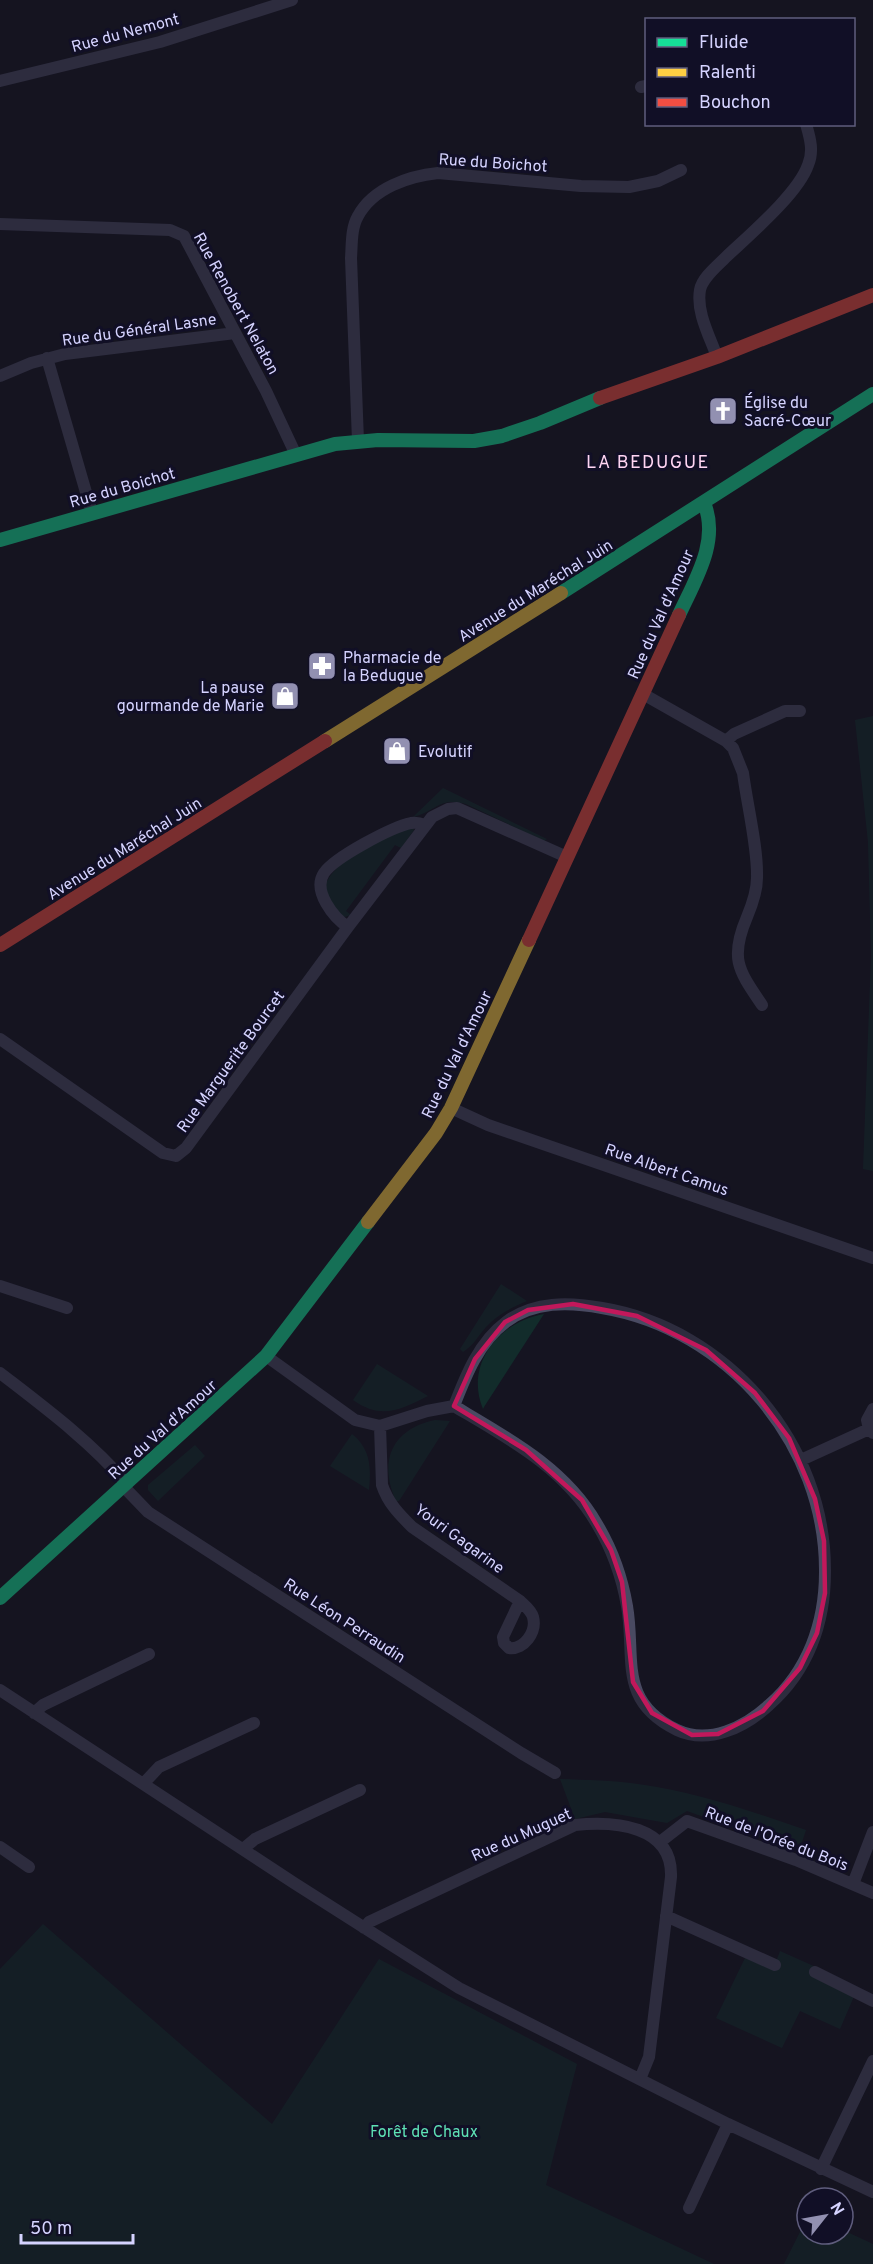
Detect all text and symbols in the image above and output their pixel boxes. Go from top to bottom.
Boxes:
street label: Rue du Nemont [69,10,182,58]
legend [645,18,855,126]
text: Fluide [699,32,748,55]
text: Ralenti [699,62,756,85]
text: Bouchon [699,92,771,115]
street label: Rue du Boichot [438,150,548,178]
street label: Rue Renobert Nelaton [188,229,283,378]
street label: Rue du Général Lasne [61,310,218,352]
place label: Église du Sacré-Cœur [744,392,831,432]
church icon: Église du Sacré-Cœur [707,395,739,427]
district label: LA BEDUGUE [586,452,710,475]
street label: Rue du Boichot [67,464,178,514]
street label: Avenue du Maréchal Juin [455,536,617,648]
street label: Rue du Val d'Amour [624,547,699,683]
place label: Pharmacie de la Bedugue [343,649,441,687]
pharmacy icon: Pharmacie de la Bedugue [306,650,338,682]
place label: La pause gourmande de Marie [117,679,264,717]
shop icon: La pause gourmande de Marie [269,680,301,712]
shop icon: Evolutif [381,735,413,767]
place label: Evolutif [418,743,473,763]
street label: Avenue du Maréchal Juin [44,794,206,906]
street label: Rue Marguerite Bourcet [173,987,290,1137]
street label: Rue du Val d'Amour [418,988,497,1122]
street label: Rue Albert Camus [602,1140,731,1201]
street label: Rue du Val d'Amour [105,1376,222,1485]
street label: Youri Gagarine [410,1500,508,1579]
street label: Rue Léon Perraudin [279,1575,409,1669]
street label: Rue de l'Orée du Bois [702,1803,851,1876]
street label: Rue du Muguet [469,1805,575,1867]
park label: Forêt de Chaux [370,2123,478,2143]
north arrow [795,2186,855,2246]
text: N [825,2199,848,2219]
scale bar [21,2207,134,2245]
text: 50 m [30,2218,72,2241]

